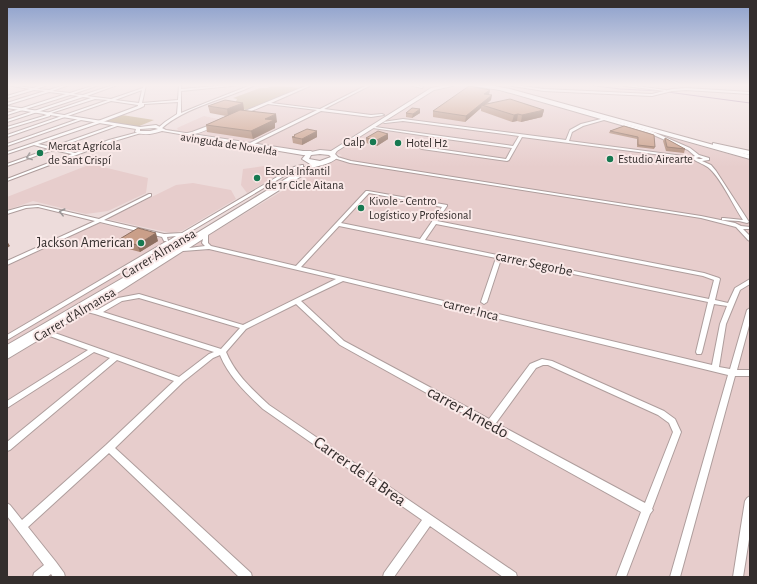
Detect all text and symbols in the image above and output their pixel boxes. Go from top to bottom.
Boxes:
street label: avinguda de Novelda [180,130,279,158]
place label: Galp [343,136,365,148]
marker: Galp [368,137,378,147]
place label: Hotel H2 [406,137,448,149]
marker: Hotel H2 [393,138,403,148]
place label: Mercat Agrícola de Sant Crispí [48,140,122,166]
marker: Mercat Agrícola de Sant Crispí [35,148,45,158]
one-way arrow [25,153,32,161]
place label: Estudio Airearte [618,153,693,165]
marker: Estudio Airearte [605,154,615,164]
place label: Escola Infantil de 1r Cicle Aitana [265,165,344,191]
marker: Escola Infantil de 1r Cicle Aitana [252,173,262,183]
place label: Kivole - Centro Logístico y Profesional [369,195,472,222]
marker: Kivole - Centro Logístico y Profesional [356,203,366,213]
one-way arrow [59,208,66,217]
street label: Carrer Almansa [119,226,199,282]
place label: Jackson American [37,236,133,250]
marker: Jackson American [136,238,146,248]
street label: carrer Segorbe [494,249,574,279]
street label: Carrer d'Almansa [32,285,119,345]
street label: carrer Inca [442,296,501,324]
street label: carrer Arnedo [424,383,512,441]
street label: Carrer de la Brea [311,433,409,509]

